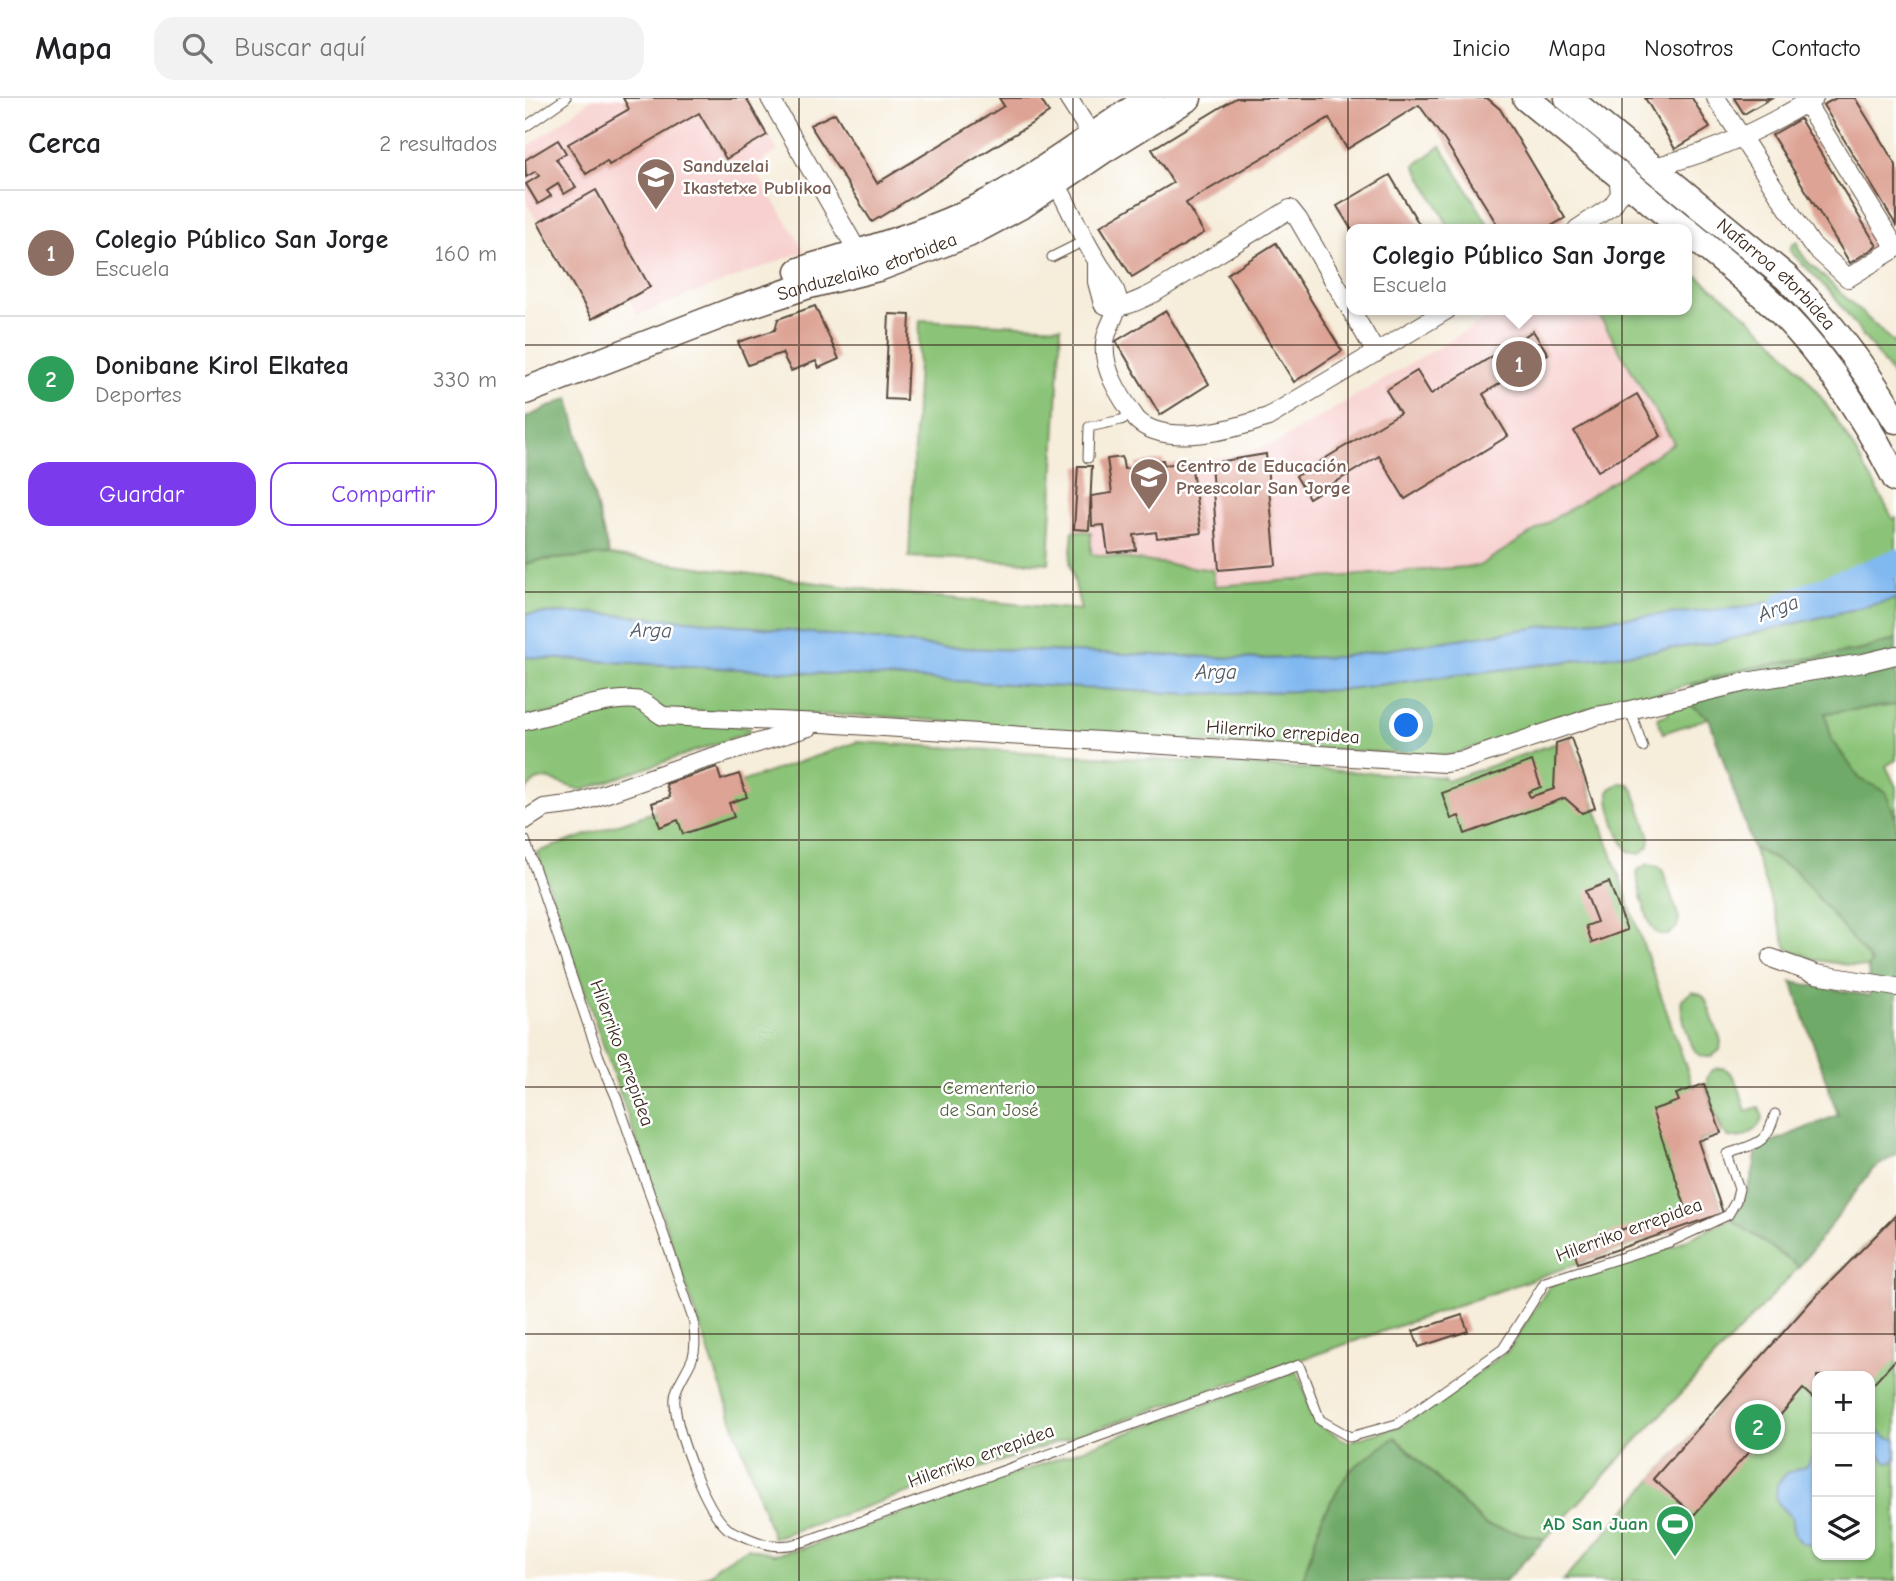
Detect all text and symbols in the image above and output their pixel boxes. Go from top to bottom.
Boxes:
search box [154,17,644,80]
text: Mapa [35,29,112,67]
icon: search [178,29,216,67]
text: Buscar aquí [234,33,365,63]
text: Inicio [1453,34,1510,62]
text: Mapa [1548,34,1606,62]
text: Nosotros [1644,34,1733,62]
text: Contacto [1771,34,1861,62]
text: Cerca [28,126,101,161]
text: 2 resultados [379,130,497,157]
place label: Sanduzelai Ikastetxe Publikoa [683,155,832,199]
school or university icon: Sanduzelai Ikastetxe Publikoa [635,156,677,211]
street label: Nafarroa etorbidea [1712,214,1840,334]
popup [1346,224,1692,315]
text: Colegio Público San Jorge [95,225,388,255]
street label: Sanduzelaiko etorbidea [774,228,960,306]
text: 1 [46,240,56,267]
text: 160 m [435,240,497,267]
text: Colegio Público San Jorge [1372,241,1666,271]
text: Escuela [95,255,170,282]
text: Escuela [1372,271,1447,298]
pin: 1 [1496,338,1542,390]
text: Donibane Kirol Elkatea [95,351,349,381]
text: 2 [45,366,57,393]
text: 330 m [433,366,497,393]
text: Deportes [95,381,182,408]
place label: Centro de Educación Preescolar San Jorge [1176,455,1350,499]
school or university icon: Centro de Educación Preescolar San Jorge [1128,456,1170,511]
button: Guardar [28,462,256,526]
button: Compartir [270,462,497,526]
water label: Arga [1753,589,1802,627]
water label: Arga [629,618,672,642]
water label: Arga [1194,660,1237,684]
your location [1389,708,1423,742]
street label: Hilerriko errepidea [1205,716,1361,748]
street label: Hilerriko errepidea [585,977,659,1129]
park label: Cementerio de San José [939,1077,1039,1121]
street label: Hilerriko errepidea [1553,1193,1705,1267]
map controls [1812,1371,1875,1560]
button: + [1812,1371,1875,1434]
pin: 2 [1735,1401,1781,1453]
street label: Hilerriko errepidea [905,1419,1057,1493]
button: − [1812,1434,1875,1497]
button: layers [1812,1497,1875,1560]
sports icon: AD San Juan [1654,1503,1696,1558]
place label: AD San Juan [1543,1513,1648,1535]

